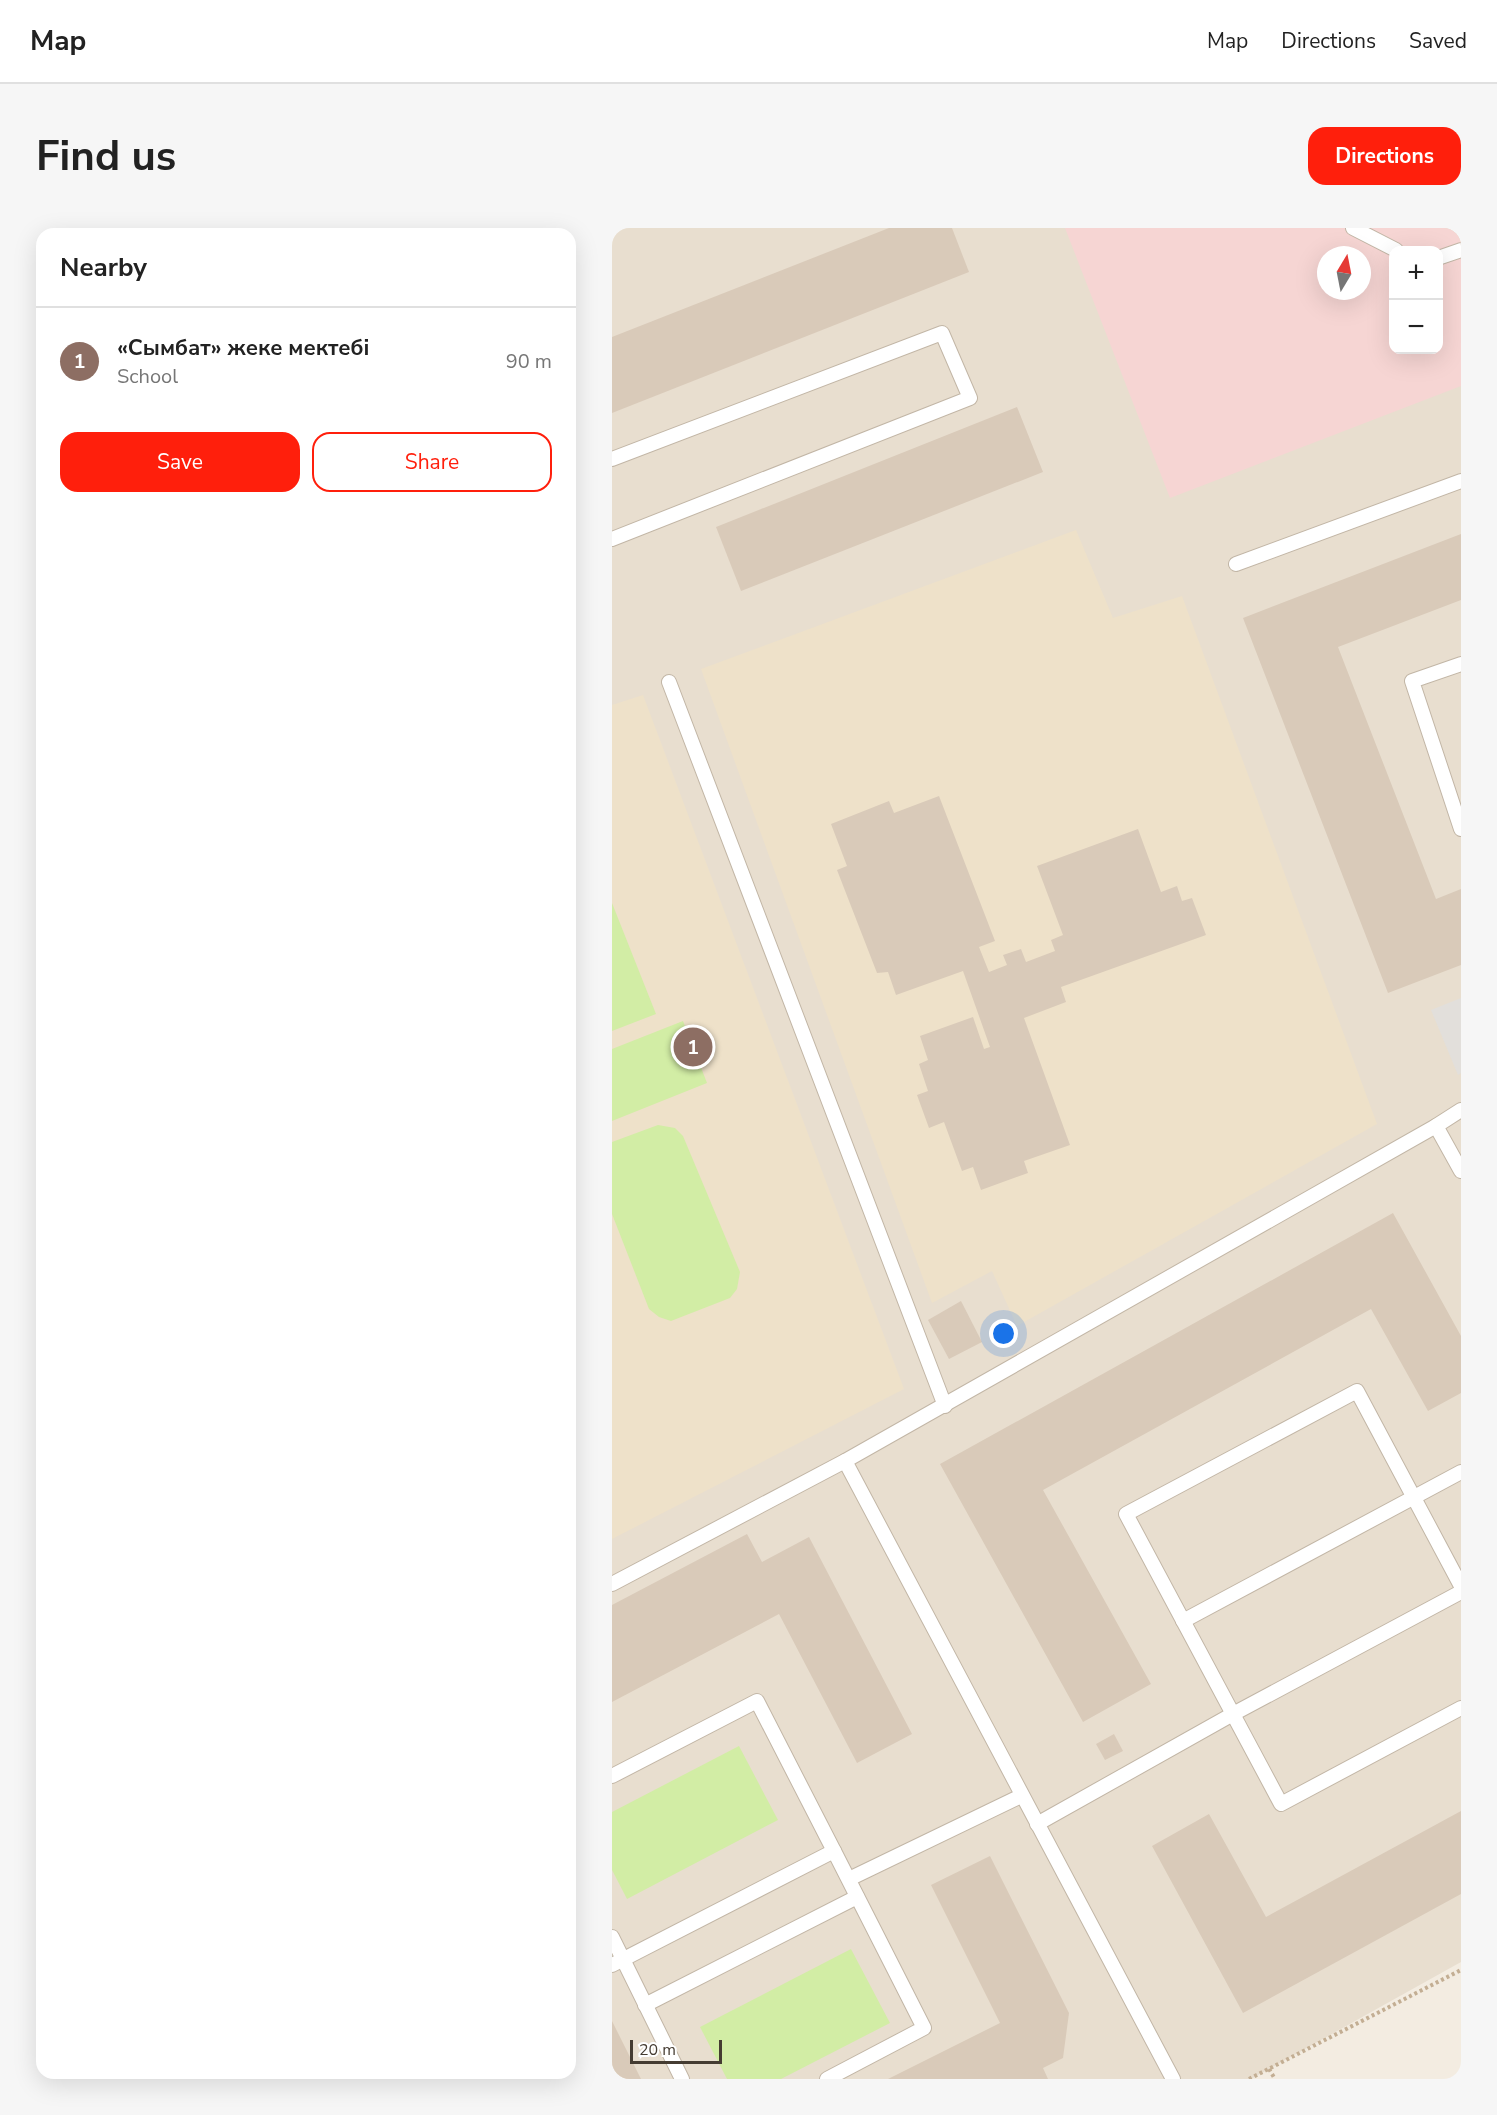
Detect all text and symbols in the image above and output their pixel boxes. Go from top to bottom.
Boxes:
text: Map [30,22,86,60]
text: Map [1207,27,1248,55]
text: Directions [1281,27,1376,55]
text: Saved [1409,27,1467,55]
button: Directions [1308,127,1461,185]
text: Find us [36,128,176,185]
north arrow [1317,246,1371,300]
map controls [1389,246,1443,354]
button: + [1389,246,1443,300]
text: Nearby [60,250,147,285]
button: − [1389,300,1443,354]
text: «Сымбат» жеке мектебі [117,333,369,363]
text: 1 [74,348,86,375]
text: 90 m [506,348,552,375]
text: School [117,363,178,390]
button: Save [60,432,300,492]
button: Share [312,432,552,492]
pin: 1 [674,1024,712,1070]
your location [989,1319,1018,1348]
scale bar [630,2037,722,2064]
text: 20 m [639,2039,676,2061]

